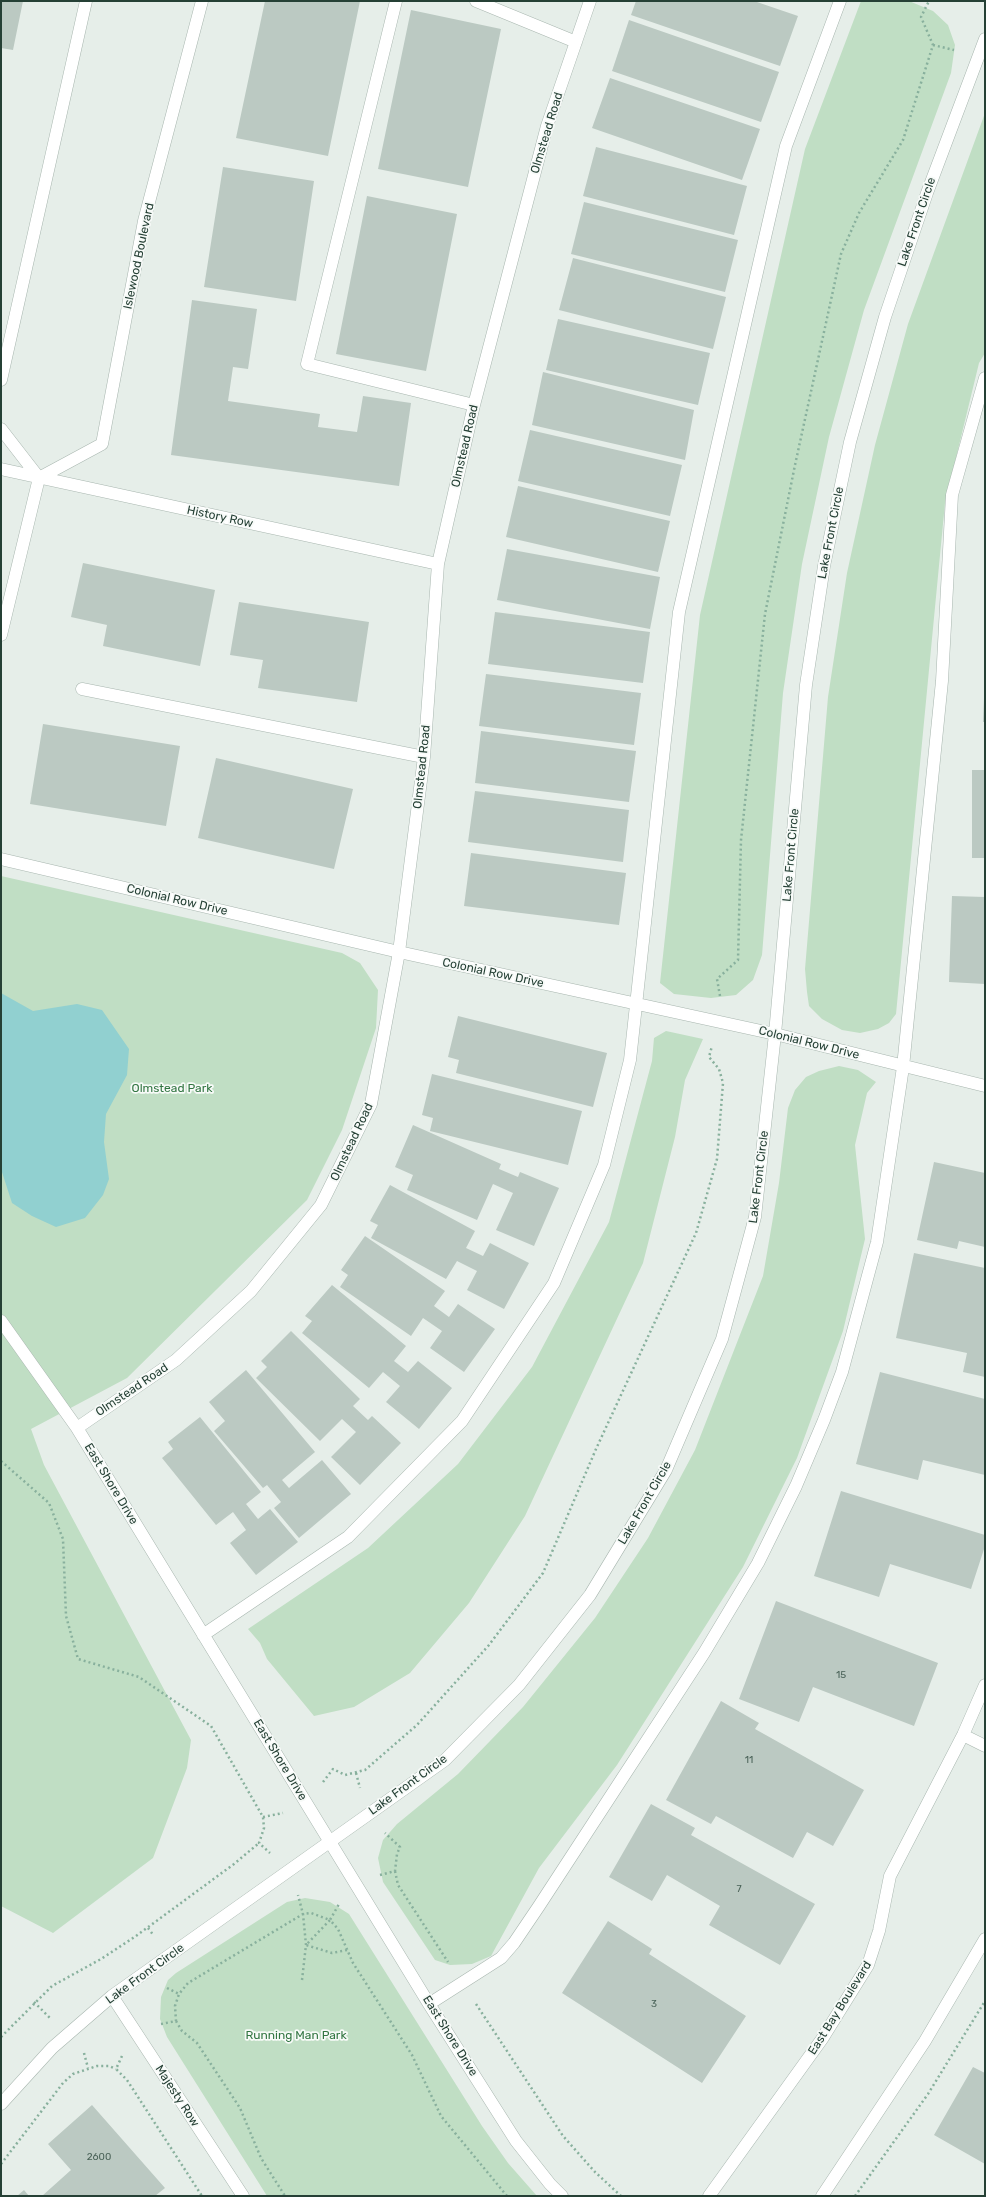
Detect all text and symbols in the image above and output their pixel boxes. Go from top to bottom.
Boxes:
street label: Olmstead Road [528,91,566,175]
street label: Lake Front Circle [895,175,939,269]
street label: Islewood Boulevard [121,202,157,310]
street label: Olmstead Road [448,403,482,489]
street label: Lake Front Circle [815,486,847,580]
street label: History Row [186,503,254,531]
street label: Olmstead Road [410,724,434,810]
street label: Lake Front Circle [780,808,802,902]
street label: Colonial Row Drive [125,881,229,919]
street label: Colonial Row Drive [441,955,545,991]
street label: Colonial Row Drive [757,1024,861,1062]
park label: Olmstead Park [132,1082,212,1096]
street label: Olmstead Road [328,1101,376,1183]
street label: Lake Front Circle [746,1130,772,1224]
street label: Olmstead Road [93,1360,171,1420]
street label: East Shore Drive [81,1441,141,1527]
street label: Lake Front Circle [615,1459,675,1547]
house number: 15 [836,1669,846,1681]
street label: East Shore Drive [250,1717,310,1803]
street label: Lake Front Circle [366,1752,450,1818]
house number: 11 [745,1754,753,1766]
house number: 7 [736,1883,742,1895]
street label: Lake Front Circle [103,1941,187,2007]
street label: East Bay Boulevard [805,1958,875,2058]
street label: East Shore Drive [419,1993,481,2079]
house number: 3 [651,1998,657,2010]
park label: Running Man Park [245,2029,347,2043]
street label: Majesty Row [152,2062,202,2130]
house number: 2600 [87,2151,111,2163]

